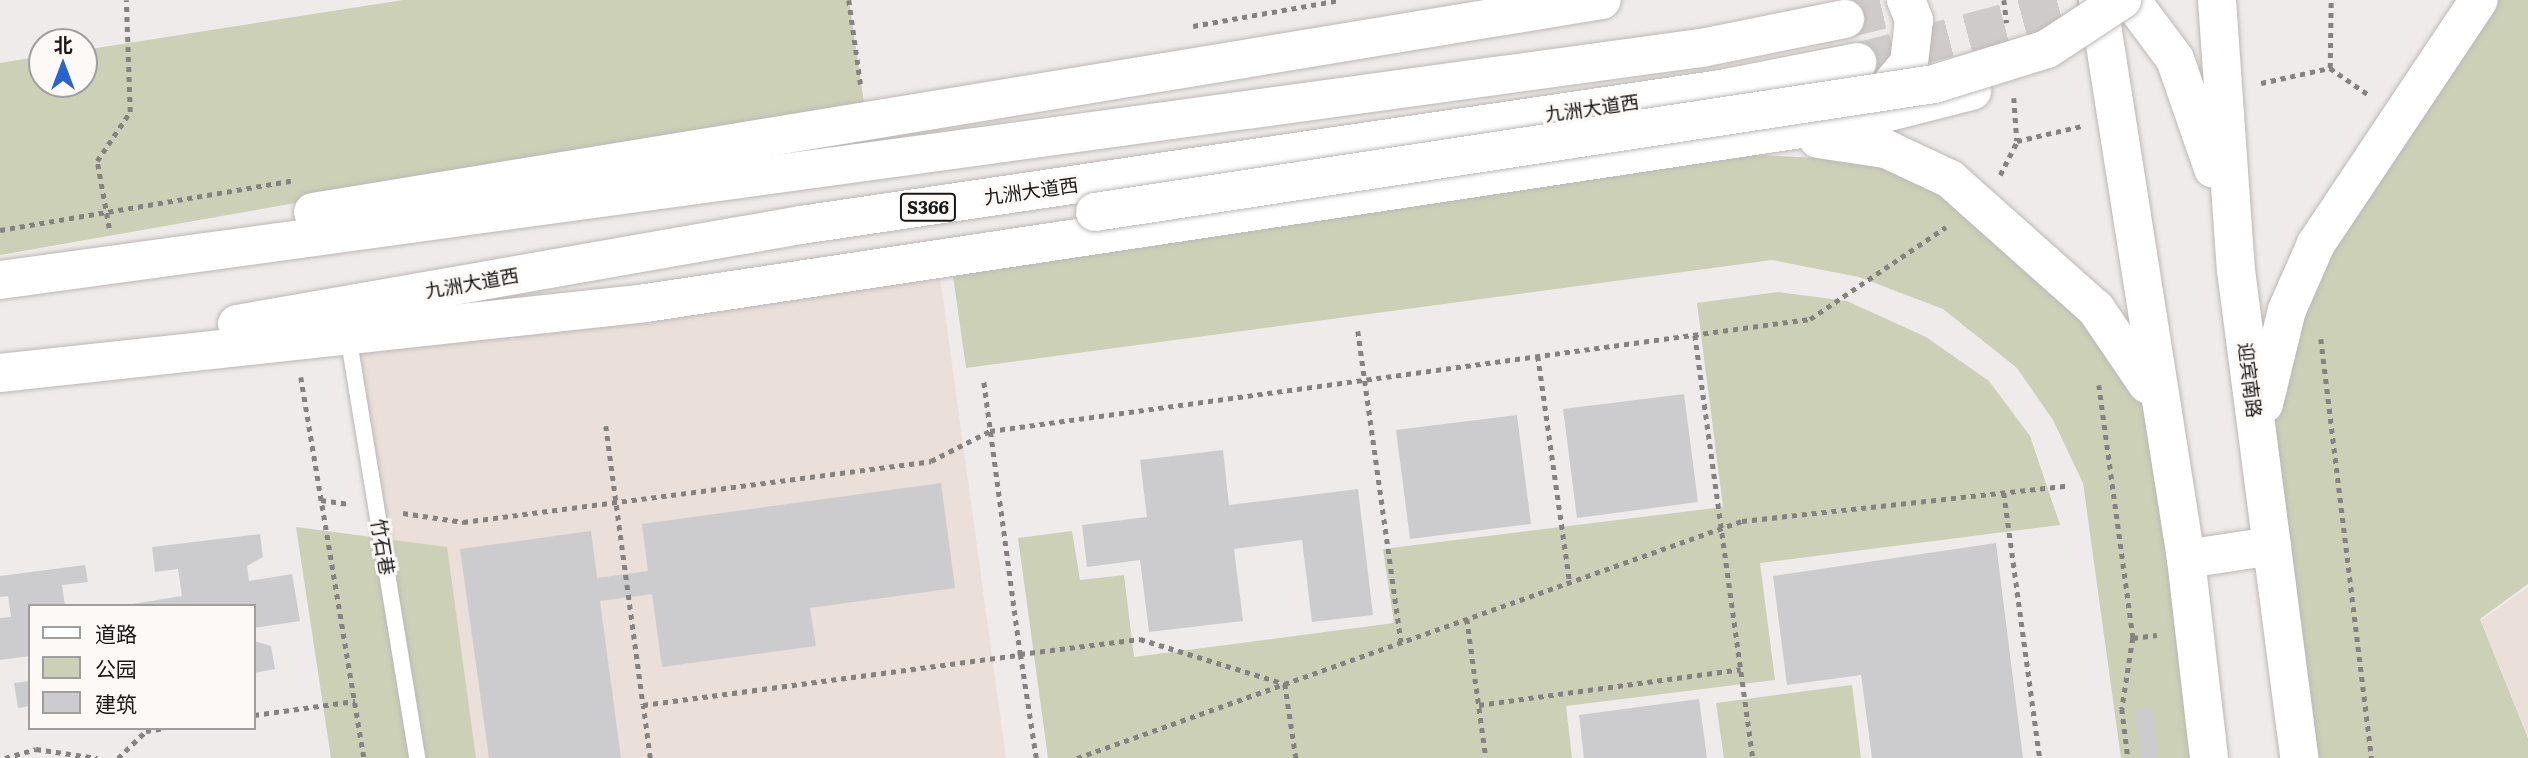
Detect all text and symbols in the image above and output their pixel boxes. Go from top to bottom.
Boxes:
north arrow [28,28,98,98]
text: 北 [53,30,73,58]
street label: 九洲大道西 [1543,90,1641,126]
street label: 九洲大道西 [982,173,1080,209]
road number: S366 [898,192,958,222]
street label: 九洲大道西 [423,264,521,302]
street label: 迎宾南路 [2234,341,2266,419]
street label: 竹石巷 [367,517,399,577]
legend [28,604,256,730]
text: 道路 [95,617,137,648]
text: 公园 [95,652,137,683]
text: 建筑 [95,687,137,718]

